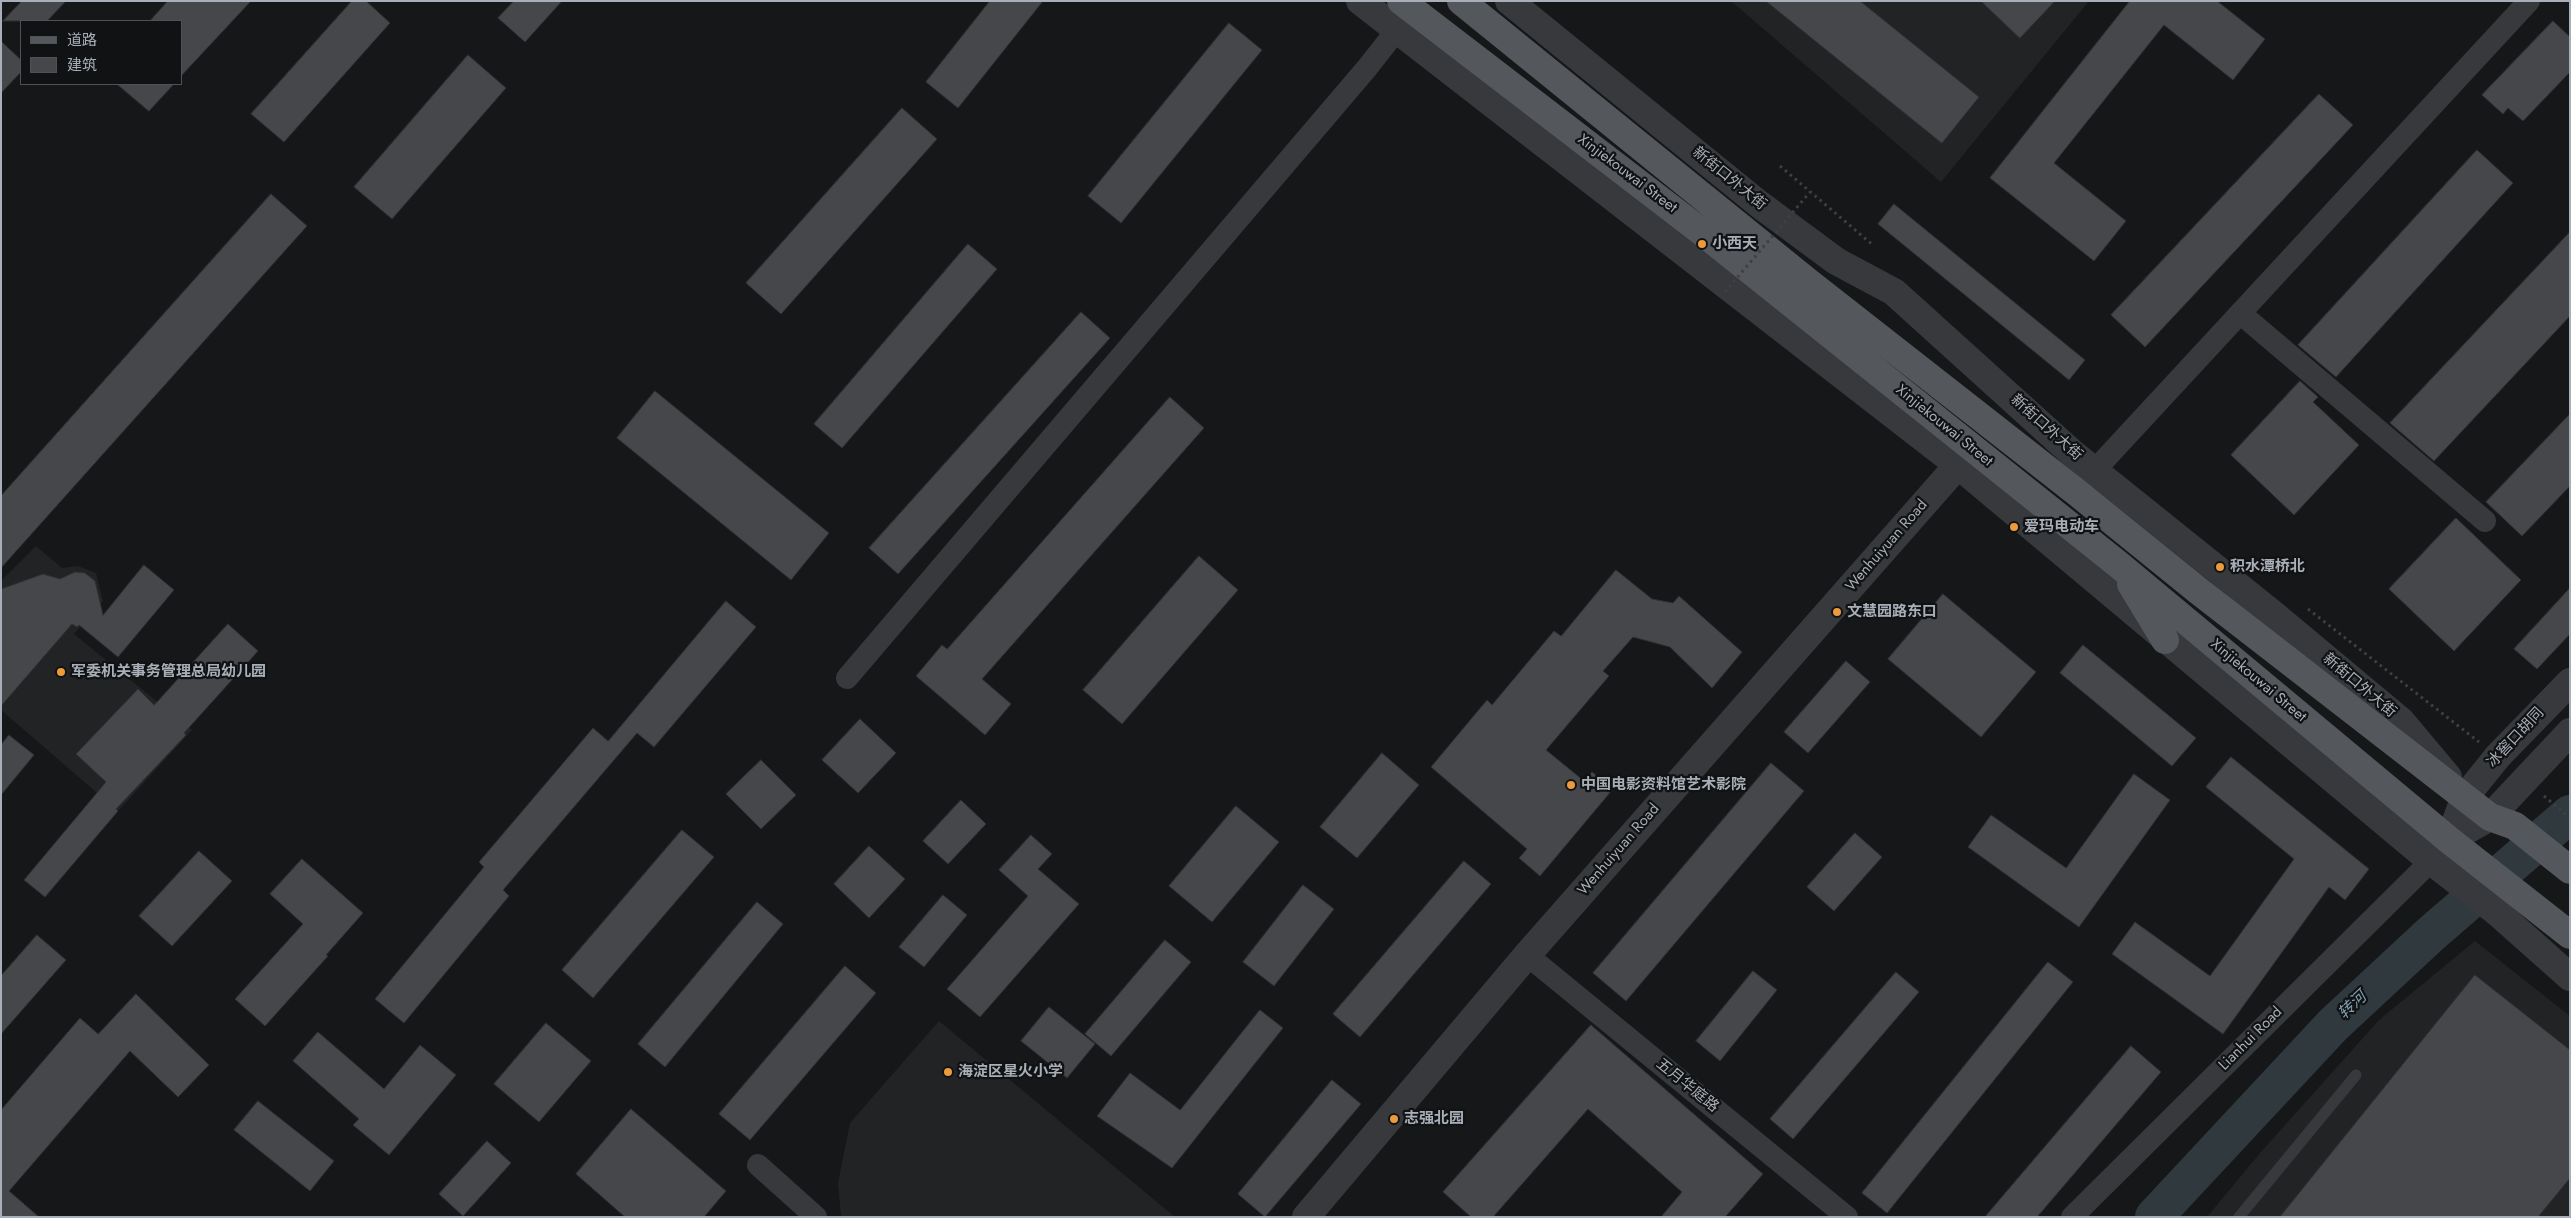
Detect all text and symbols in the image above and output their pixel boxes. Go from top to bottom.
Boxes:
legend [20,20,182,85]
text: 道路 [67,29,97,51]
text: 建筑 [67,54,97,76]
street label: Xinjiekouwai Street [1574,131,1680,217]
street label: 新街口外大街 [1688,144,1770,214]
place label: 小西天 [1712,235,1757,253]
marker: 小西天 [1696,238,1708,250]
street label: Xinjiekouwai Street [1892,381,1996,471]
street label: 新街口外大街 [2007,391,2085,465]
street label: Wenhuiyuan Road [1842,497,1932,595]
place label: 爱玛电动车 [2024,518,2099,536]
marker: 爱玛电动车 [2008,521,2020,533]
place label: 积水潭桥北 [2230,558,2305,576]
marker: 积水潭桥北 [2214,561,2226,573]
place label: 文慧园路东口 [1847,603,1937,621]
marker: 文慧园路东口 [1831,606,1843,618]
street label: Xinjiekouwai Street [2206,636,2310,726]
street label: 新街口外大街 [2319,650,2399,722]
place label: 军委机关事务管理总局幼儿园 [71,663,266,681]
marker: 军委机关事务管理总局幼儿园 [55,666,67,678]
street label: 冰窖口胡同 [2484,704,2548,772]
place label: 中国电影资料馆艺术影院 [1581,776,1746,794]
marker: 中国电影资料馆艺术影院 [1565,779,1577,791]
street label: Wenhuiyuan Road [1574,801,1664,899]
water label: 转河 [2335,988,2371,1024]
street label: Lianhui Road [2216,1004,2286,1074]
street label: 五月华庭路 [1652,1055,1722,1117]
place label: 海淀区星火小学 [958,1063,1063,1081]
marker: 海淀区星火小学 [942,1066,954,1078]
place label: 志强北园 [1404,1110,1464,1128]
marker: 志强北园 [1388,1113,1400,1125]

